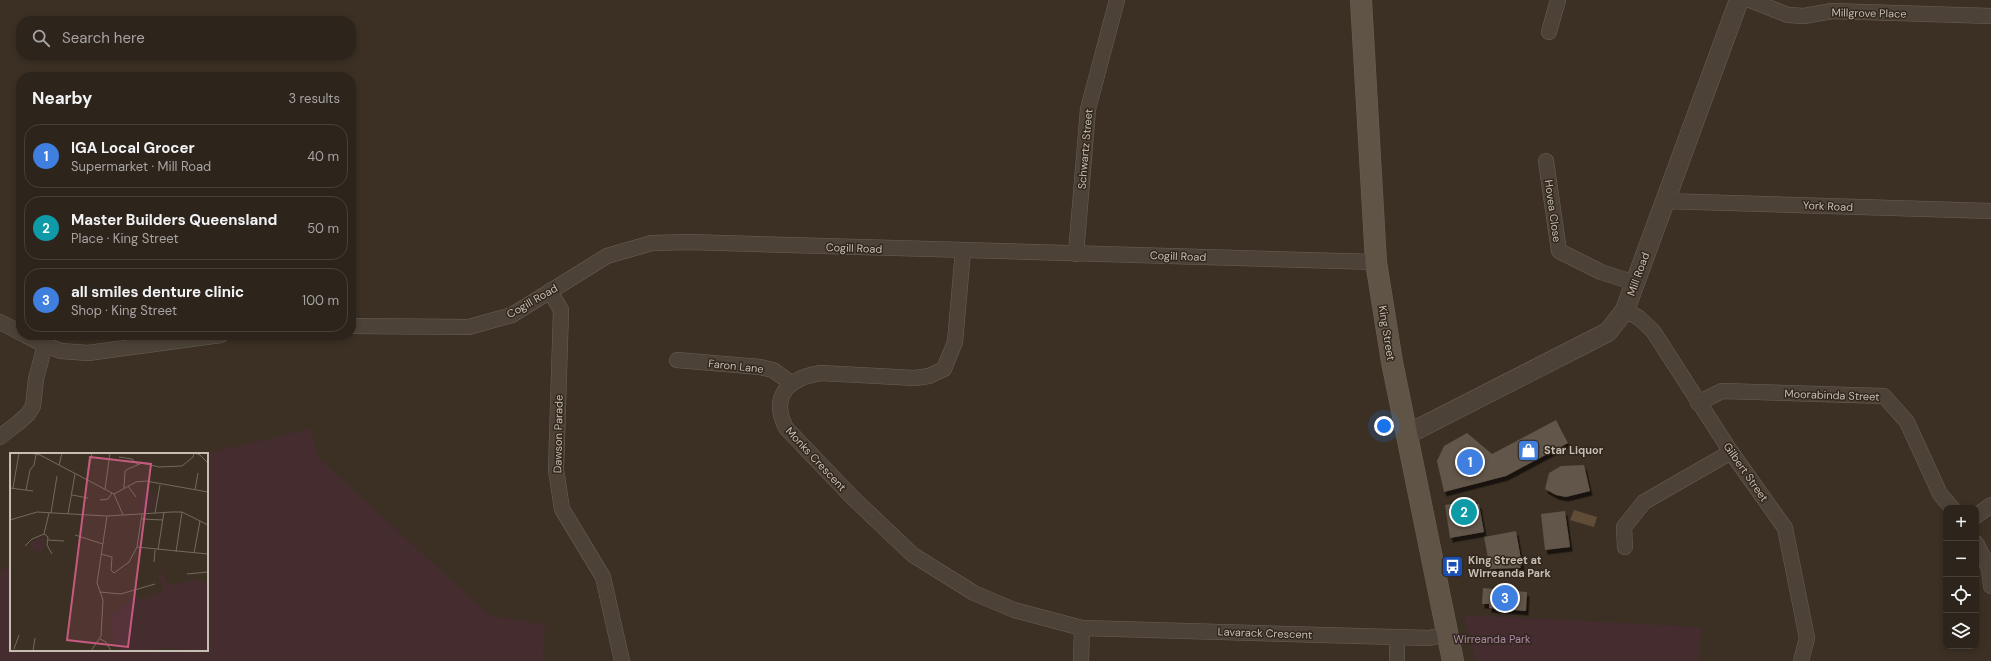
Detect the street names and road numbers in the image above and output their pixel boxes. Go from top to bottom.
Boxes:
street label: Millgrove Place [1831,5,1907,21]
street label: Schwartz Street [1075,108,1095,190]
street label: Hovea Close [1542,179,1564,243]
street label: York Road [1803,198,1853,214]
street label: Cogill Road [826,240,883,256]
street label: Cogill Road [1150,248,1207,264]
street label: Mill Road [1624,250,1652,298]
street label: Cogill Road [504,281,560,321]
street label: King Street [1376,304,1398,362]
street label: Faron Lane [708,356,764,376]
street label: Moorabinda Street [1784,386,1880,404]
street label: Dawson Parade [550,395,566,473]
street label: Monks Crescent [783,424,849,494]
street label: Gilbert Street [1720,440,1772,504]
street label: Lavarack Crescent [1217,624,1313,642]

